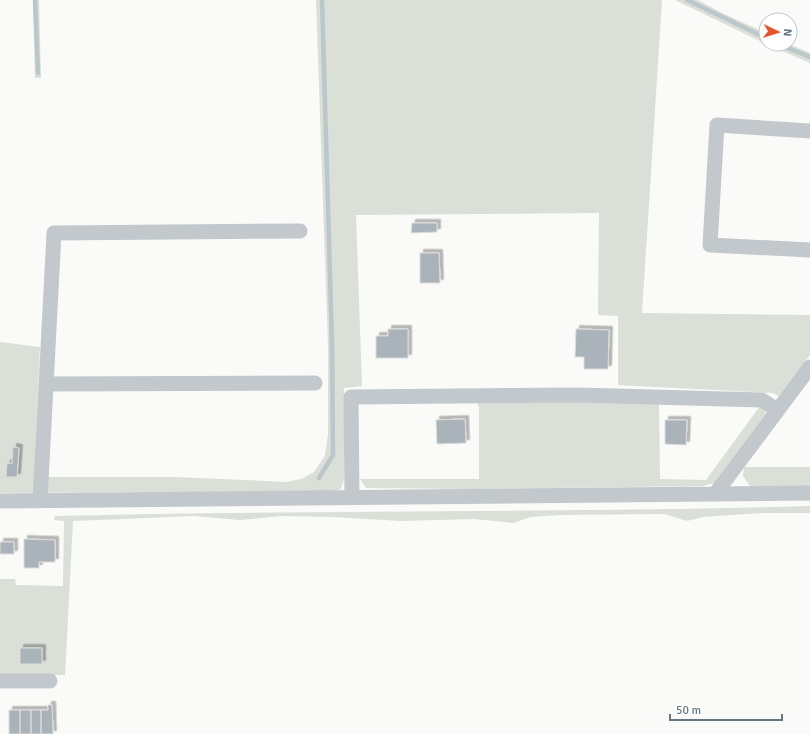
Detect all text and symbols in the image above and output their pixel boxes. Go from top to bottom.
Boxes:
north arrow [758,12,798,52]
text: N [781,28,794,37]
scale bar [670,696,782,722]
text: 50 m [676,703,701,718]

